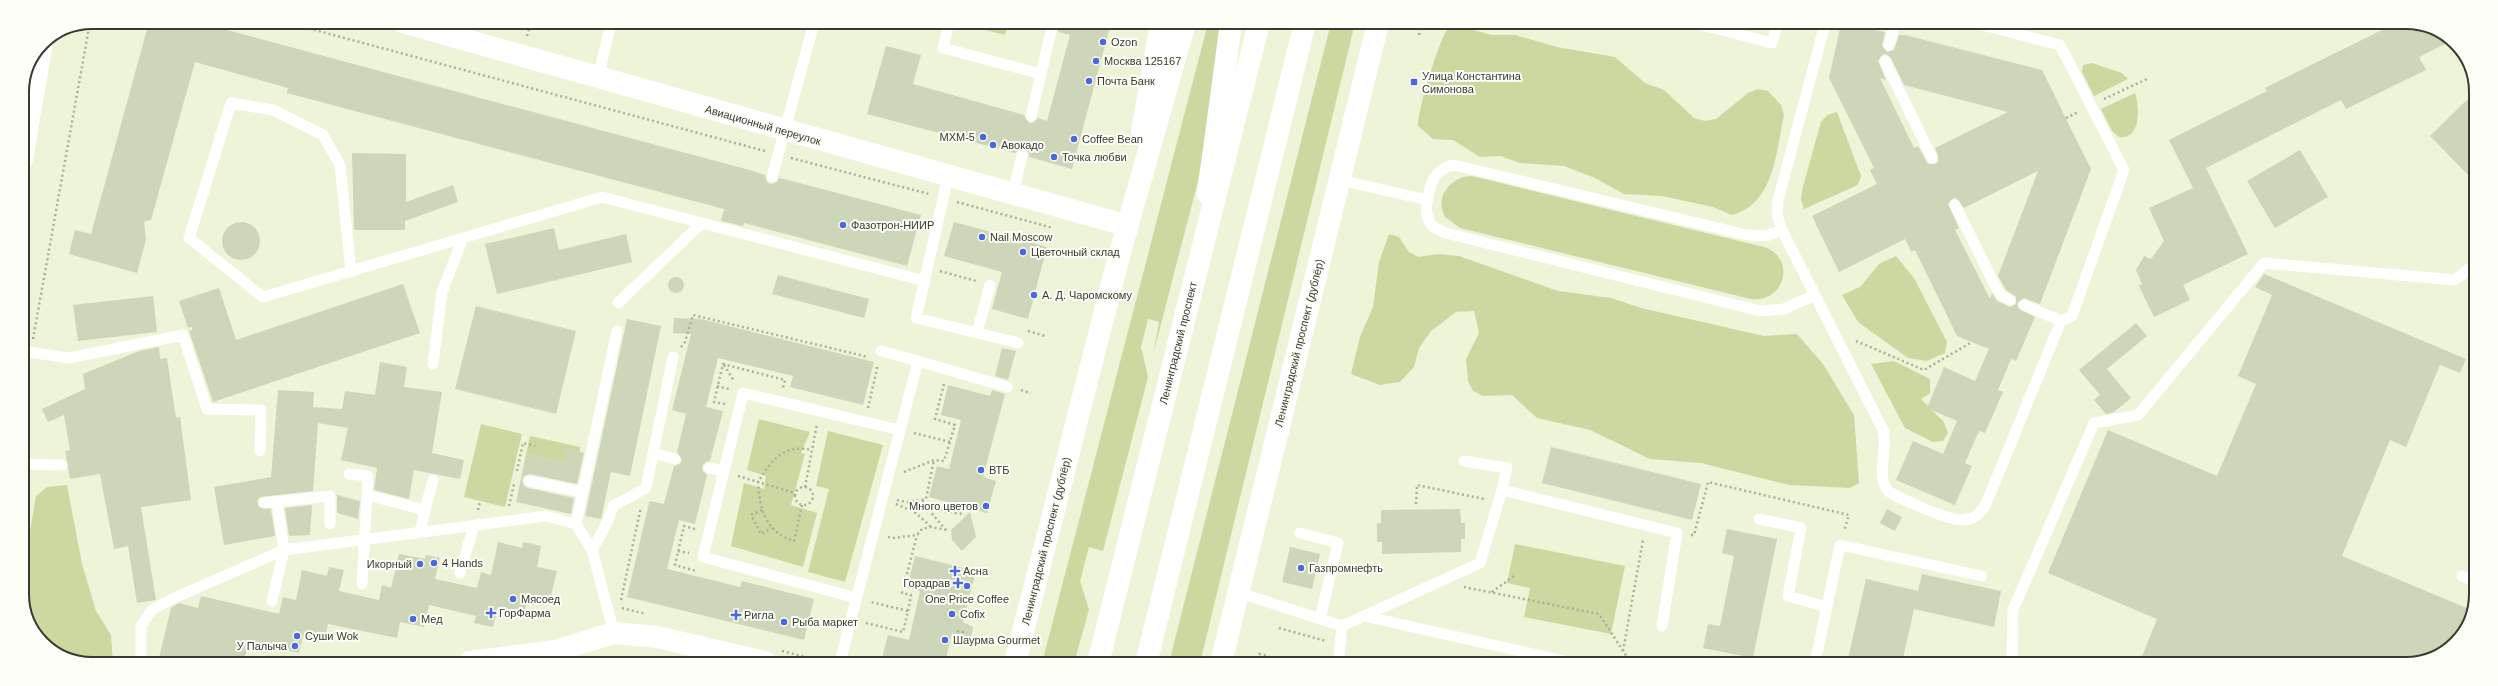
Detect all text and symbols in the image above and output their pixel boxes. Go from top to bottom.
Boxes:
place label: Ozon [1111,36,1137,48]
marker: Ozon [1098,37,1108,47]
place label: Москва 125167 [1104,55,1181,67]
marker: Москва 125167 [1091,56,1101,66]
place label: Улица Константина Симонова [1422,70,1522,95]
place label: Почта Банк [1097,75,1155,87]
marker: Почта Банк [1084,76,1094,86]
marker: Улица Константина Симонова [1409,77,1419,87]
street label: Авиационный переулок [704,103,823,147]
place label: МХМ-5 [940,131,975,143]
marker: МХМ-5 [978,132,988,142]
place label: Coffee Bean [1082,133,1143,145]
marker: Coffee Bean [1069,134,1079,144]
place label: Авокадо [1001,139,1044,151]
marker: Авокадо [988,140,998,150]
place label: Точка любви [1062,151,1127,163]
marker: Точка любви [1049,152,1059,162]
place label: Фазотрон-НИИР [851,219,934,231]
marker: Фазотрон-НИИР [838,220,848,230]
place label: Nail Moscow [990,231,1052,243]
marker: Nail Moscow [977,232,987,242]
place label: Цветочный склад [1031,246,1120,258]
marker: Цветочный склад [1018,247,1028,257]
street label: Ленинградский проспект (дублёр) [1272,258,1326,428]
street label: Ленинградский проспект [1157,281,1199,405]
place label: А. Д. Чаромскому [1042,289,1132,301]
marker: А. Д. Чаромскому [1029,290,1039,300]
street label: Ленинградский проспект (дублёр) [1019,456,1073,626]
place label: ВТБ [989,464,1010,476]
marker: ВТБ [976,465,986,475]
place label: Много цветов [909,500,978,512]
marker: Много цветов [981,501,991,511]
place label: 4 Hands [442,557,483,569]
place label: Икорный [367,558,412,570]
marker: 4 Hands [429,558,439,568]
marker: Икорный [415,559,425,569]
place label: Газпромнефть [1309,562,1383,574]
marker: Газпромнефть [1296,563,1306,573]
place label: Асна [963,565,989,577]
marker: Асна [950,566,960,576]
place label: Горздрав [903,577,950,589]
marker: Горздрав [953,578,963,588]
marker: One Price Coffee [962,581,972,591]
place label: Мясоед [521,593,561,605]
place label: One Price Coffee [925,593,1009,605]
marker: Мясоед [508,594,518,604]
place label: ГорФарма [499,607,552,619]
marker: ГорФарма [486,608,496,618]
place label: Cofix [960,608,986,620]
place label: Ригла [744,609,775,621]
marker: Cofix [947,609,957,619]
marker: Ригла [731,610,741,620]
place label: Мед [421,613,443,625]
marker: Мед [408,614,418,624]
place label: Рыба маркет [792,616,858,628]
marker: Рыба маркет [779,617,789,627]
place label: Суши Wok [305,630,359,642]
marker: Суши Wok [292,631,302,641]
place label: Шаурма Gourmet [953,634,1040,646]
marker: Шаурма Gourmet [940,635,950,645]
place label: У Палыча [237,640,288,652]
marker: У Палыча [290,641,300,651]

